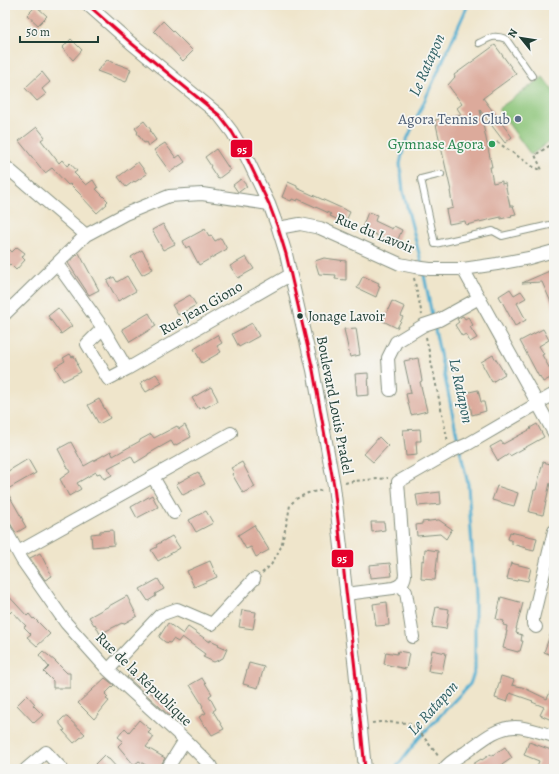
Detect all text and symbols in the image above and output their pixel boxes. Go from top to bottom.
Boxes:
scale bar [20,18,98,44]
north arrow [501,18,541,58]
text: 50 m [26,24,50,40]
text: N [504,26,521,40]
water label: Le Ratapon [404,30,451,100]
place label: Agora Tennis Club [397,109,510,129]
marker: Agora Tennis Club [513,114,523,124]
place label: Gymnase Agora [388,134,484,154]
line badge: 95 [230,139,253,158]
marker: Gymnase Agora [487,139,497,149]
text: 95 [237,142,247,157]
street label: Rue du Lavoir [332,208,418,258]
street label: Rue Jean Giono [156,276,246,340]
place label: Jonage Lavoir [308,307,386,326]
marker: Jonage Lavoir [295,311,305,321]
street label: Boulevard Louis Pradel [312,334,358,476]
water label: Le Ratapon [443,356,479,426]
line badge: 95 [331,549,354,568]
text: 95 [337,551,347,566]
street label: Rue de la République [91,628,197,731]
water label: Le Ratapon [403,676,463,740]

